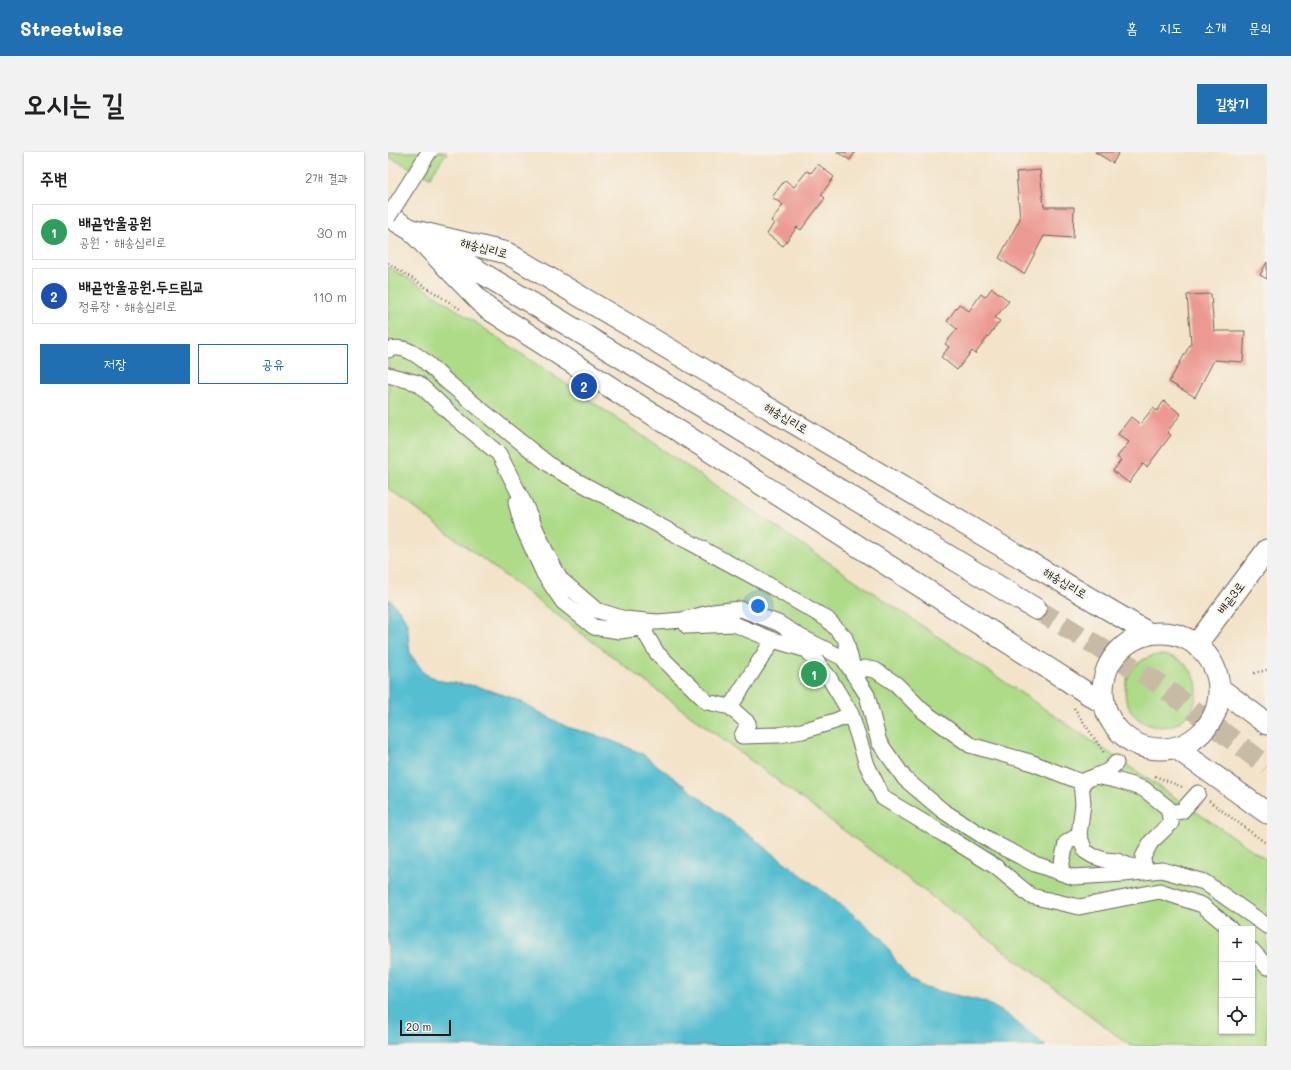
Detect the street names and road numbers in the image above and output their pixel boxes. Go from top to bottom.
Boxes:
street label: 해송십리로 [459,233,510,261]
street label: 해송십리로 [762,398,811,436]
street label: 해송십리로 [1041,563,1090,601]
street label: 배곧3로 [1213,578,1247,617]

